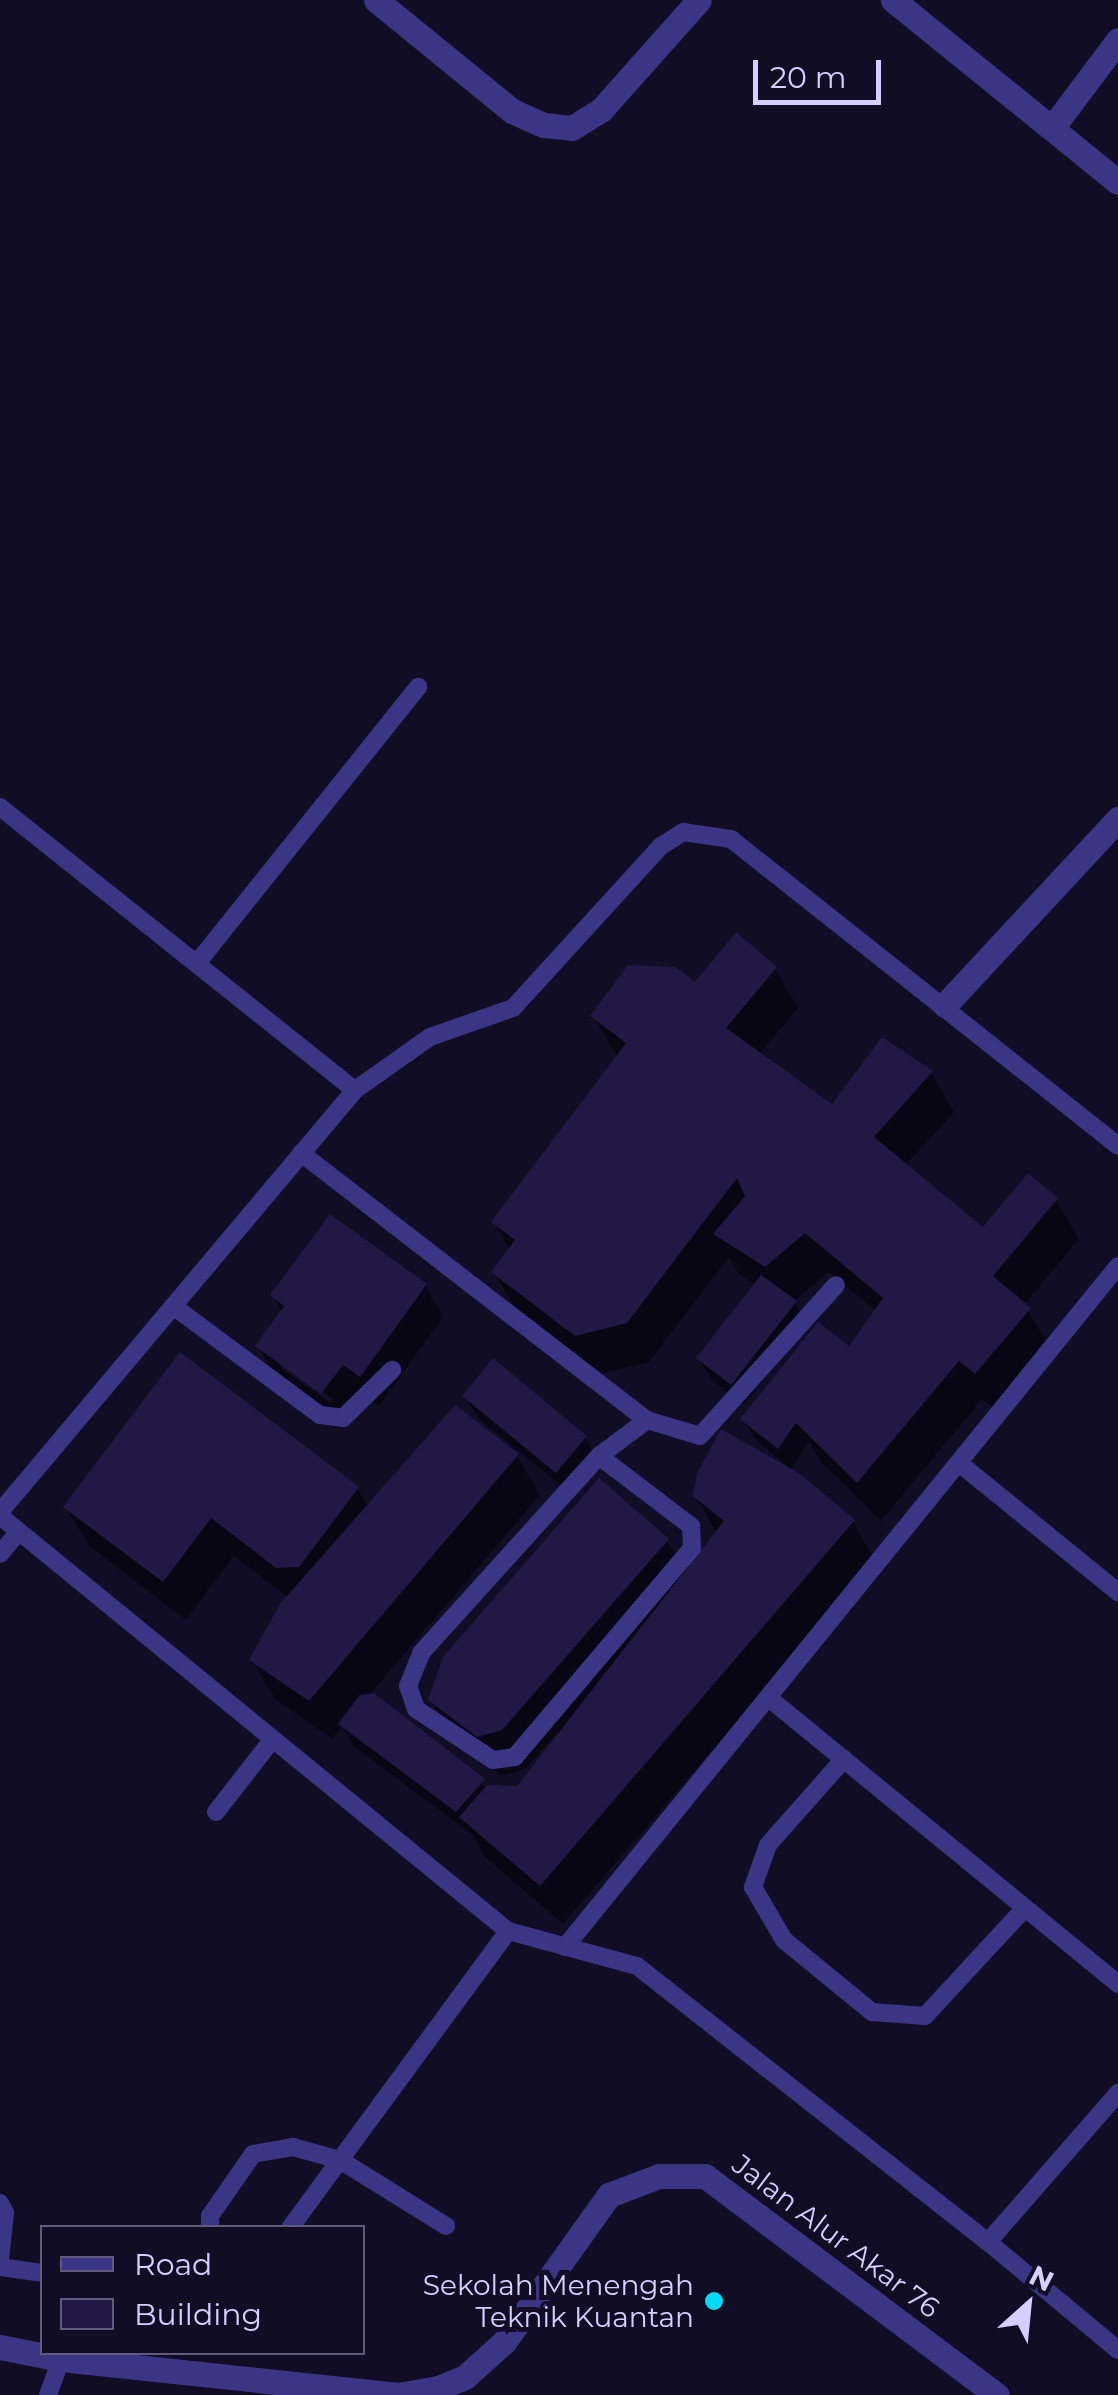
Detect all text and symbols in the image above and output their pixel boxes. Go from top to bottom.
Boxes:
scale bar [758,40,886,102]
text: 20 m [770,59,847,96]
street label: Jalan Alur Akar 76 [726,2147,946,2325]
legend [40,2225,365,2355]
text: Road [134,2246,212,2283]
north arrow [978,2255,1078,2355]
text: N [1024,2258,1059,2299]
place label: Sekolah Menengah Teknik Kuantan [423,2268,694,2334]
marker: Sekolah Menengah Teknik Kuantan [703,2290,725,2312]
text: Building [134,2296,262,2333]

